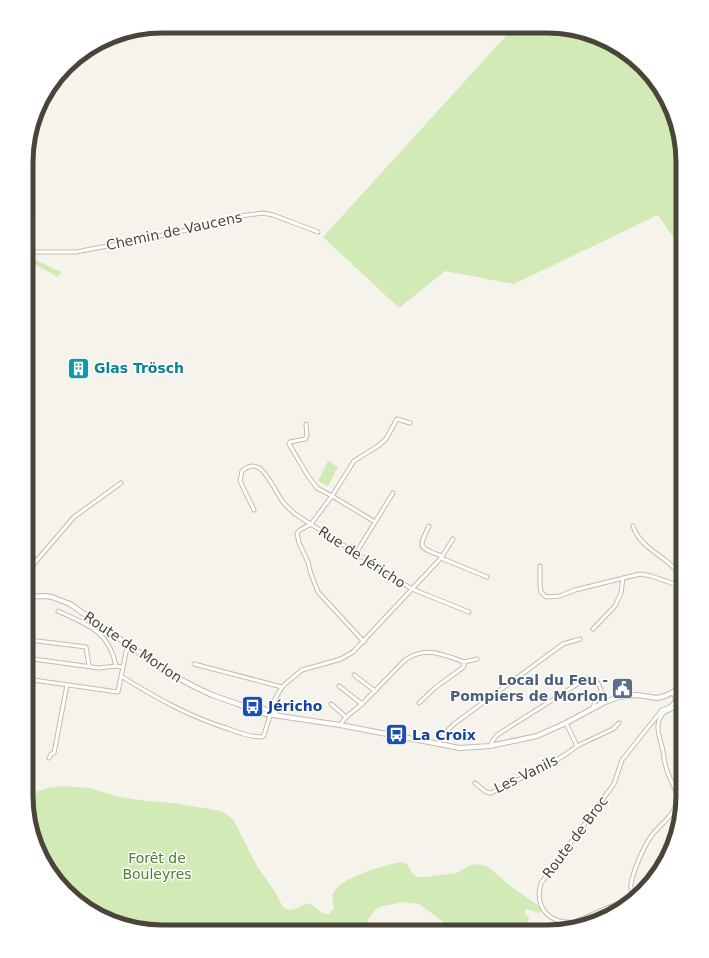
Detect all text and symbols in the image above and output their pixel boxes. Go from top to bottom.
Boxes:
street label: Chemin de Vaucens [105,209,243,253]
building icon: Glas Trösch [65,355,91,381]
place label: Glas Trösch [94,360,184,376]
street label: Rue de Jéricho [315,523,409,591]
street label: Route de Morlon [81,608,185,686]
place label: Local du Feu - Pompiers de Morlon [450,672,608,704]
public building icon: Local du Feu - Pompiers de Morlon [610,675,636,701]
bus stop icon: Jéricho [240,693,266,719]
place label: Jéricho [267,698,323,714]
bus stop icon: La Croix [384,722,410,748]
place label: La Croix [412,727,476,743]
street label: Les Vanils [492,752,560,796]
street label: Route de Broc [539,793,611,881]
park label: Forêt de Bouleyres [122,850,192,882]

